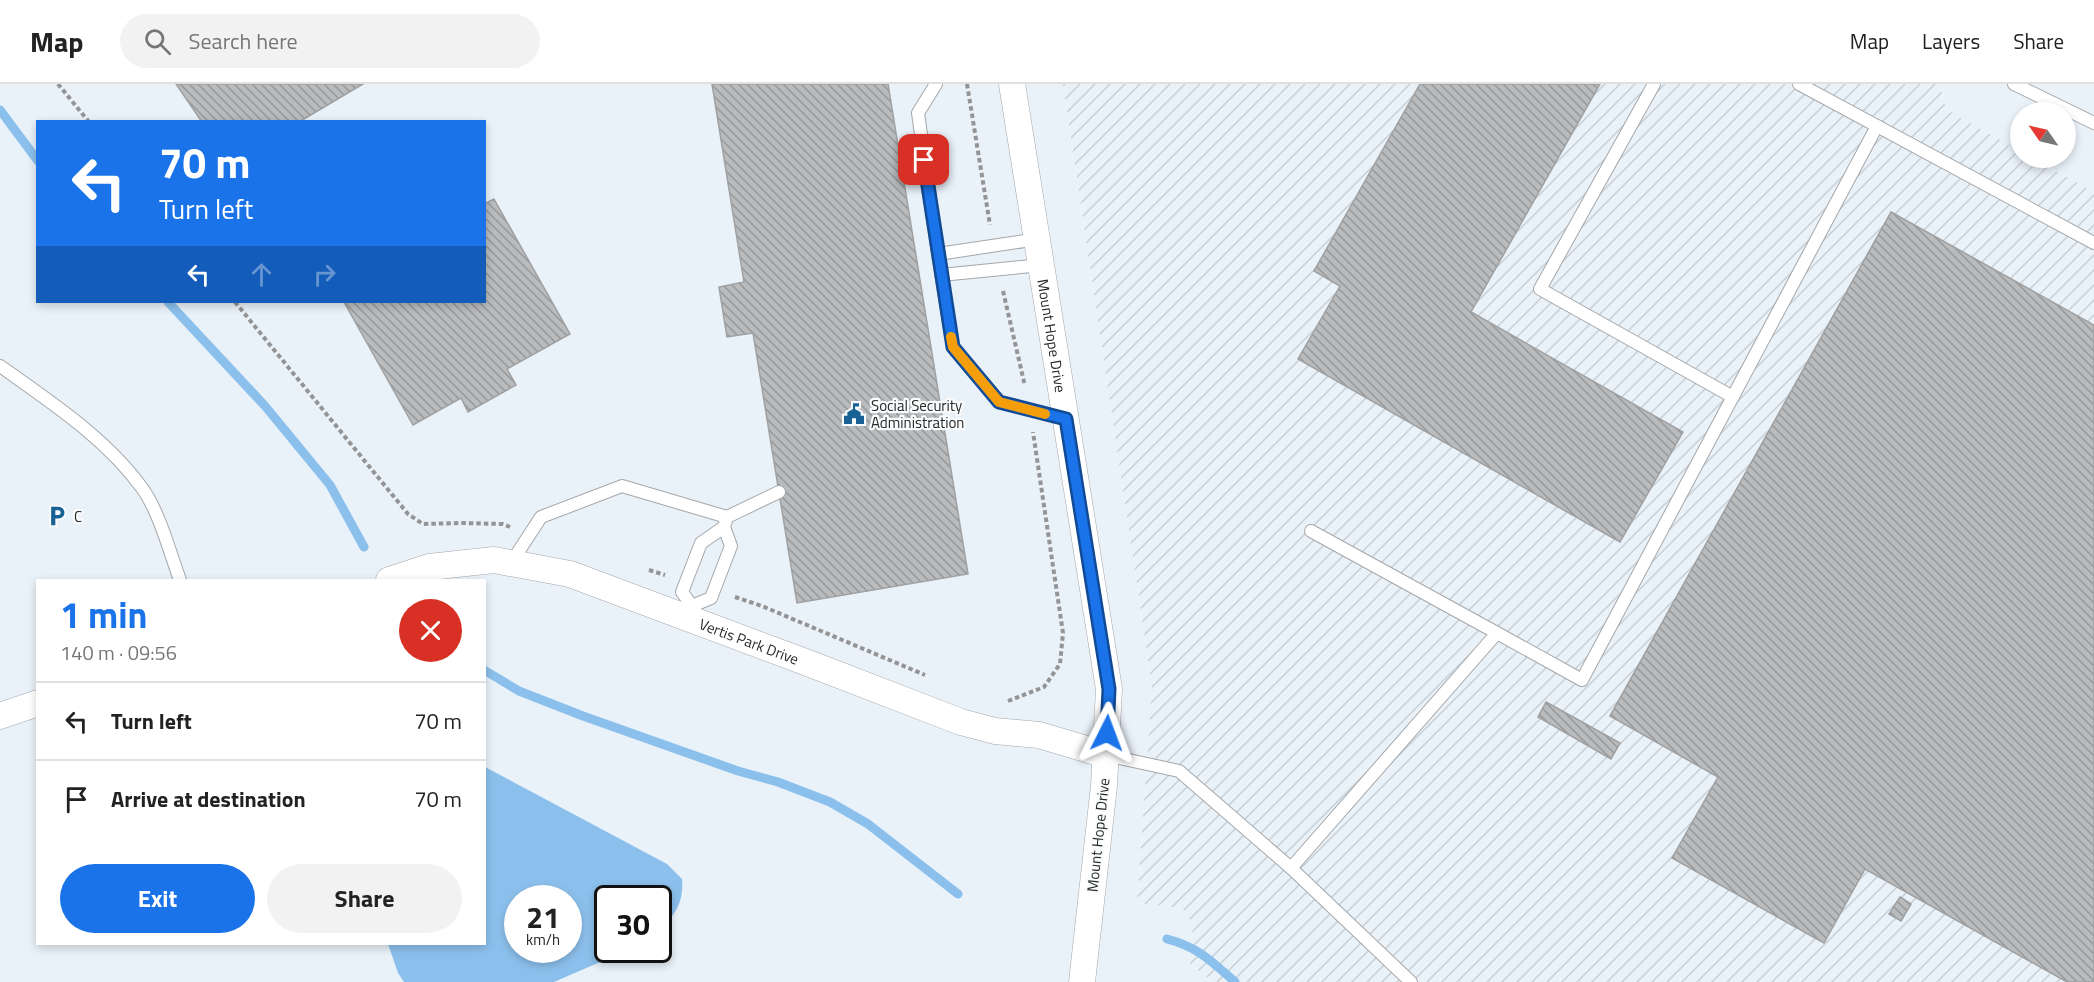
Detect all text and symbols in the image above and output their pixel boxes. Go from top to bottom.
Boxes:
search box [120,14,540,68]
text: Map [30,20,84,63]
text: Search here [189,24,298,58]
icon: search [141,25,174,58]
text: Map [1850,25,1889,57]
text: Layers [1922,25,1980,57]
text: Share [2013,25,2064,57]
north arrow [2010,102,2076,168]
map controls [2010,102,2076,168]
text: 70 m [159,130,251,194]
pin [898,134,949,185]
icon: arrive [907,143,940,176]
icon: left [60,144,138,222]
text: Turn left [159,188,253,229]
icon: left [182,258,215,291]
icon: ahead [245,258,278,291]
icon: right [308,258,341,291]
street label: Mount Hope Drive [1032,277,1073,394]
place label: Social Security Administration [871,394,964,434]
public building icon: Social Security Administration [842,402,866,426]
parking icon: C [45,504,69,528]
place label: C [74,505,82,528]
text: 1 min [60,587,147,642]
button: close [399,599,462,662]
street label: Vertis Park Drive [696,612,802,670]
text: 140 m · 09:56 [60,637,177,668]
position arrow [1075,701,1139,765]
text: Turn left [111,704,192,738]
text: 70 m [414,704,462,738]
icon: left [60,705,93,738]
street label: Mount Hope Drive [1081,777,1115,893]
text: Arrive at destination [111,782,306,816]
text: 70 m [414,782,462,816]
icon: arrive [60,783,93,816]
button: Exit [60,864,255,933]
button: Share [267,864,462,933]
speed limit sign: 30 [594,885,672,963]
text: 21 [526,894,560,940]
text: km/h [526,928,560,951]

